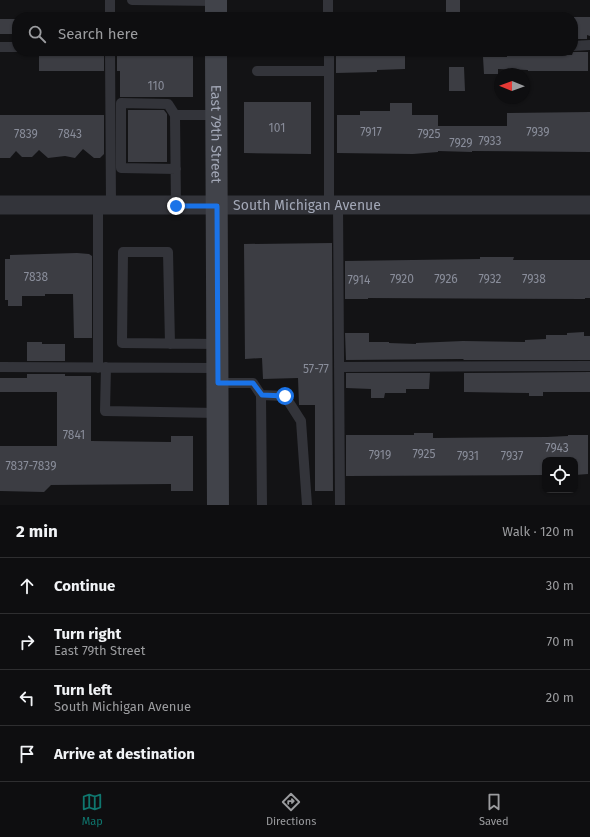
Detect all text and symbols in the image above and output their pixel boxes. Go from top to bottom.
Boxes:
search box [12,12,578,56]
icon: search [26,23,48,45]
text: Search here [58,25,138,43]
north arrow [494,68,530,104]
house number: 110 [148,79,165,93]
street label: East 79th Street [207,85,225,184]
house number: 101 [269,121,285,135]
house number: 7917 [360,125,382,139]
house number: 7939 [526,125,550,139]
house number: 7839 [14,127,38,141]
house number: 7843 [58,127,82,141]
house number: 7925 [417,127,441,141]
house number: 7933 [478,134,502,148]
house number: 7929 [449,136,473,150]
route end [167,197,185,215]
street label: South Michigan Avenue [233,197,381,214]
house number: 7838 [24,270,49,284]
house number: 7920 [390,272,414,286]
house number: 7926 [434,272,458,286]
house number: 7932 [479,272,502,286]
house number: 7938 [522,272,546,286]
house number: 7914 [348,273,371,287]
house number: 57-77 [303,362,329,376]
route start [276,387,294,405]
house number: 7841 [63,428,85,442]
house number: 7943 [545,441,569,455]
house number: 7925 [412,447,436,461]
house number: 7919 [369,448,391,462]
house number: 7931 [457,449,479,463]
house number: 7937 [501,449,523,463]
map controls [542,457,578,493]
button: locate [542,457,578,493]
house number: 7837-7839 [6,459,56,473]
text: 2 min [16,521,58,542]
text: Walk · 120 m [502,524,574,539]
icon: ahead [16,575,38,597]
text: Continue [54,577,115,595]
text: 30 m [546,578,574,593]
text: Turn right [54,625,121,643]
icon: right [16,631,38,653]
text: 70 m [547,634,574,649]
text: East 79th Street [54,643,145,658]
text: Turn left [54,681,112,699]
icon: left [16,687,38,709]
text: 20 m [546,690,574,705]
text: South Michigan Avenue [54,699,191,714]
icon: arrive [16,743,38,765]
text: Arrive at destination [54,745,195,763]
tab: Map [81,791,103,828]
tab: Directions [266,791,316,828]
tab: Saved [479,791,509,828]

